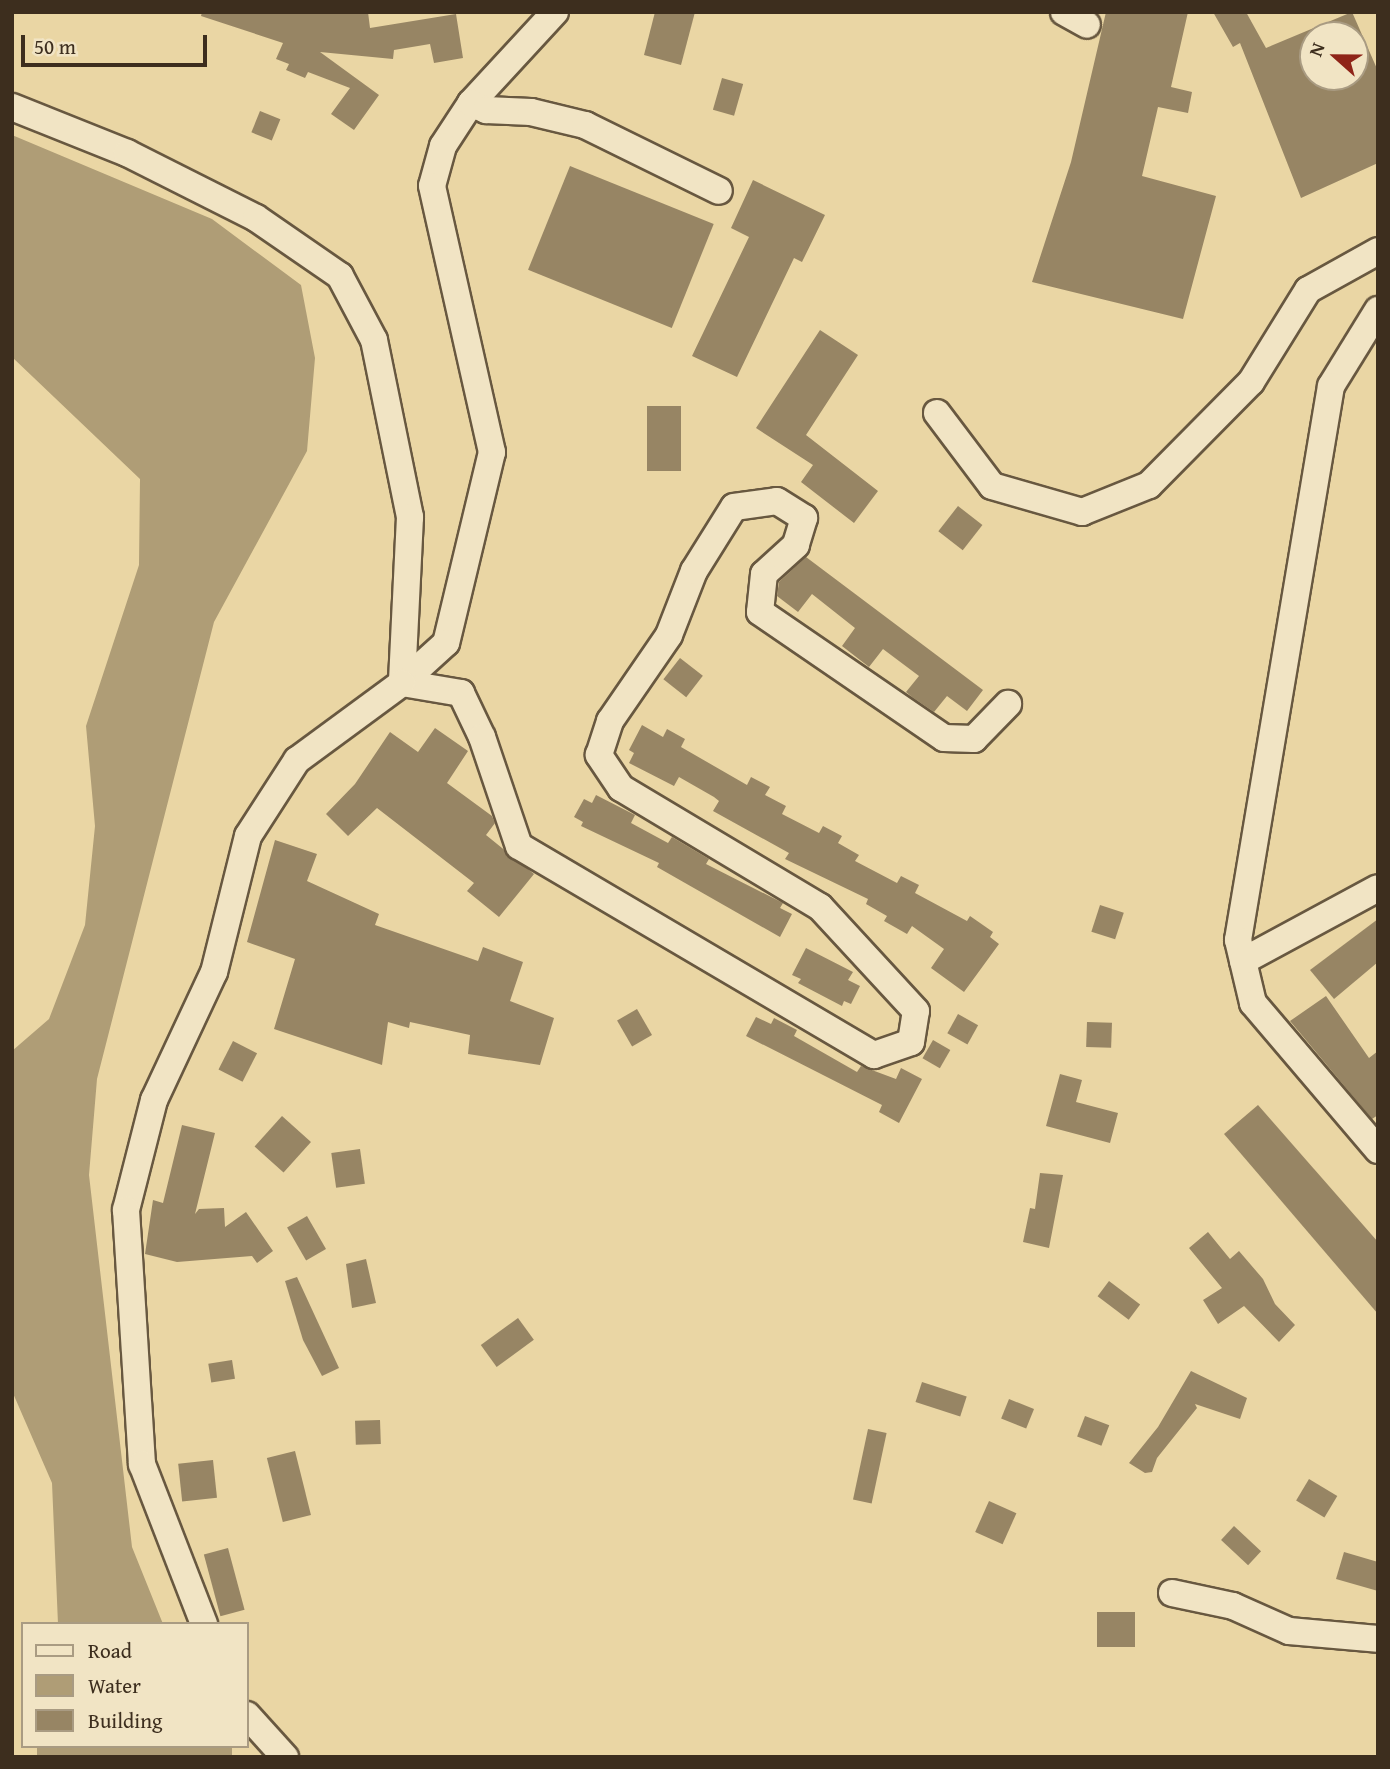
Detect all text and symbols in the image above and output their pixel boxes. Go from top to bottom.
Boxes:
scale bar [24,21,210,65]
north arrow [1299,21,1369,91]
text: 50 m [34,31,76,62]
text: N [1301,38,1332,60]
legend [21,1622,248,1748]
text: Road [88,1635,132,1666]
text: Water [88,1670,141,1701]
text: Building [88,1705,162,1736]

